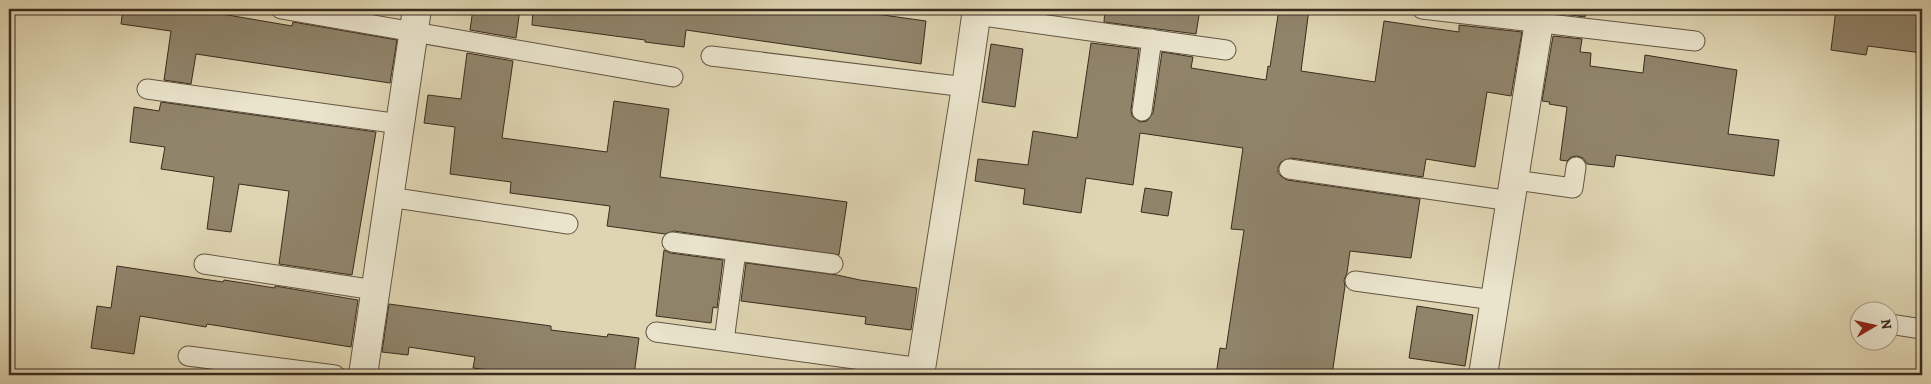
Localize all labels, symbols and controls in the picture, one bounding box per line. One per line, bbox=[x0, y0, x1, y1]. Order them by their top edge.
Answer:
north arrow bbox=[1848, 302, 1898, 352]
text: N bbox=[1876, 318, 1897, 331]

